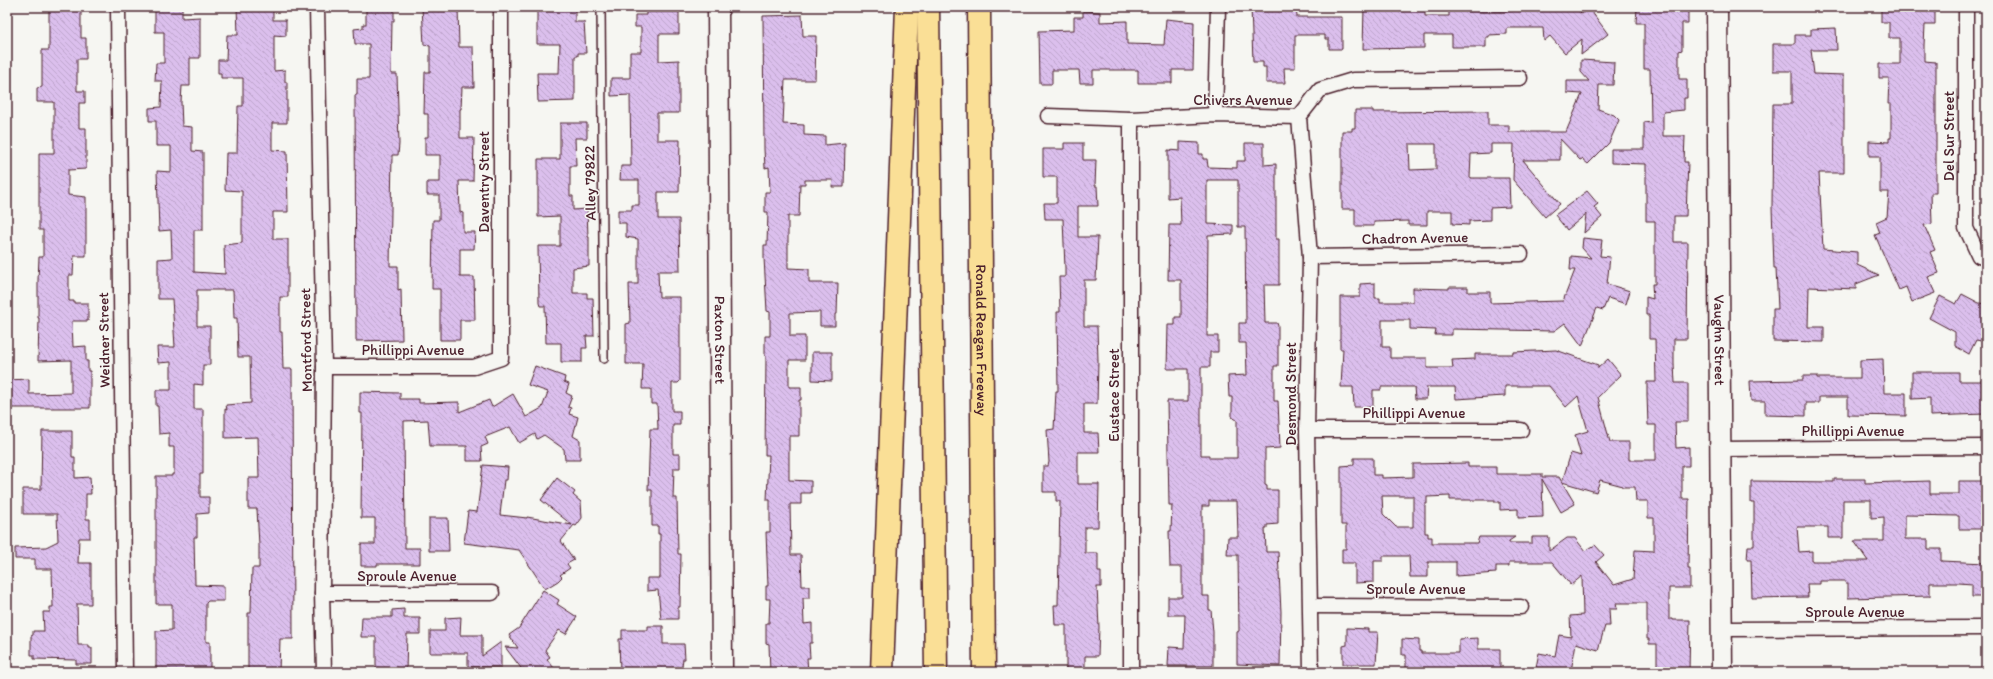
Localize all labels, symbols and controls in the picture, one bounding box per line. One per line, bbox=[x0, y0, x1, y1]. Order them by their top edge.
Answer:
street label: Del Sur Street bbox=[1940, 90, 1958, 181]
street label: Chivers Avenue bbox=[1193, 91, 1293, 109]
street label: Daventry Street bbox=[475, 131, 493, 233]
street label: Alley 79822 bbox=[580, 145, 600, 221]
street label: Chadron Avenue bbox=[1362, 228, 1468, 248]
street label: Ronald Reagan Freeway bbox=[972, 264, 991, 416]
street label: Montford Street bbox=[296, 287, 316, 392]
street label: Weidner Street bbox=[94, 292, 114, 388]
street label: Vaughn Street bbox=[1710, 294, 1729, 386]
street label: Paxton Street bbox=[711, 296, 729, 385]
street label: Phillippi Avenue bbox=[362, 341, 464, 359]
street label: Desmond Street bbox=[1282, 342, 1300, 446]
street label: Eustace Street bbox=[1105, 348, 1123, 442]
street label: Phillippi Avenue bbox=[1363, 404, 1465, 422]
street label: Phillippi Avenue bbox=[1802, 422, 1904, 440]
street label: Sproule Avenue bbox=[357, 567, 457, 585]
street label: Sproule Avenue bbox=[1366, 580, 1466, 598]
street label: Sproule Avenue bbox=[1805, 603, 1905, 621]

